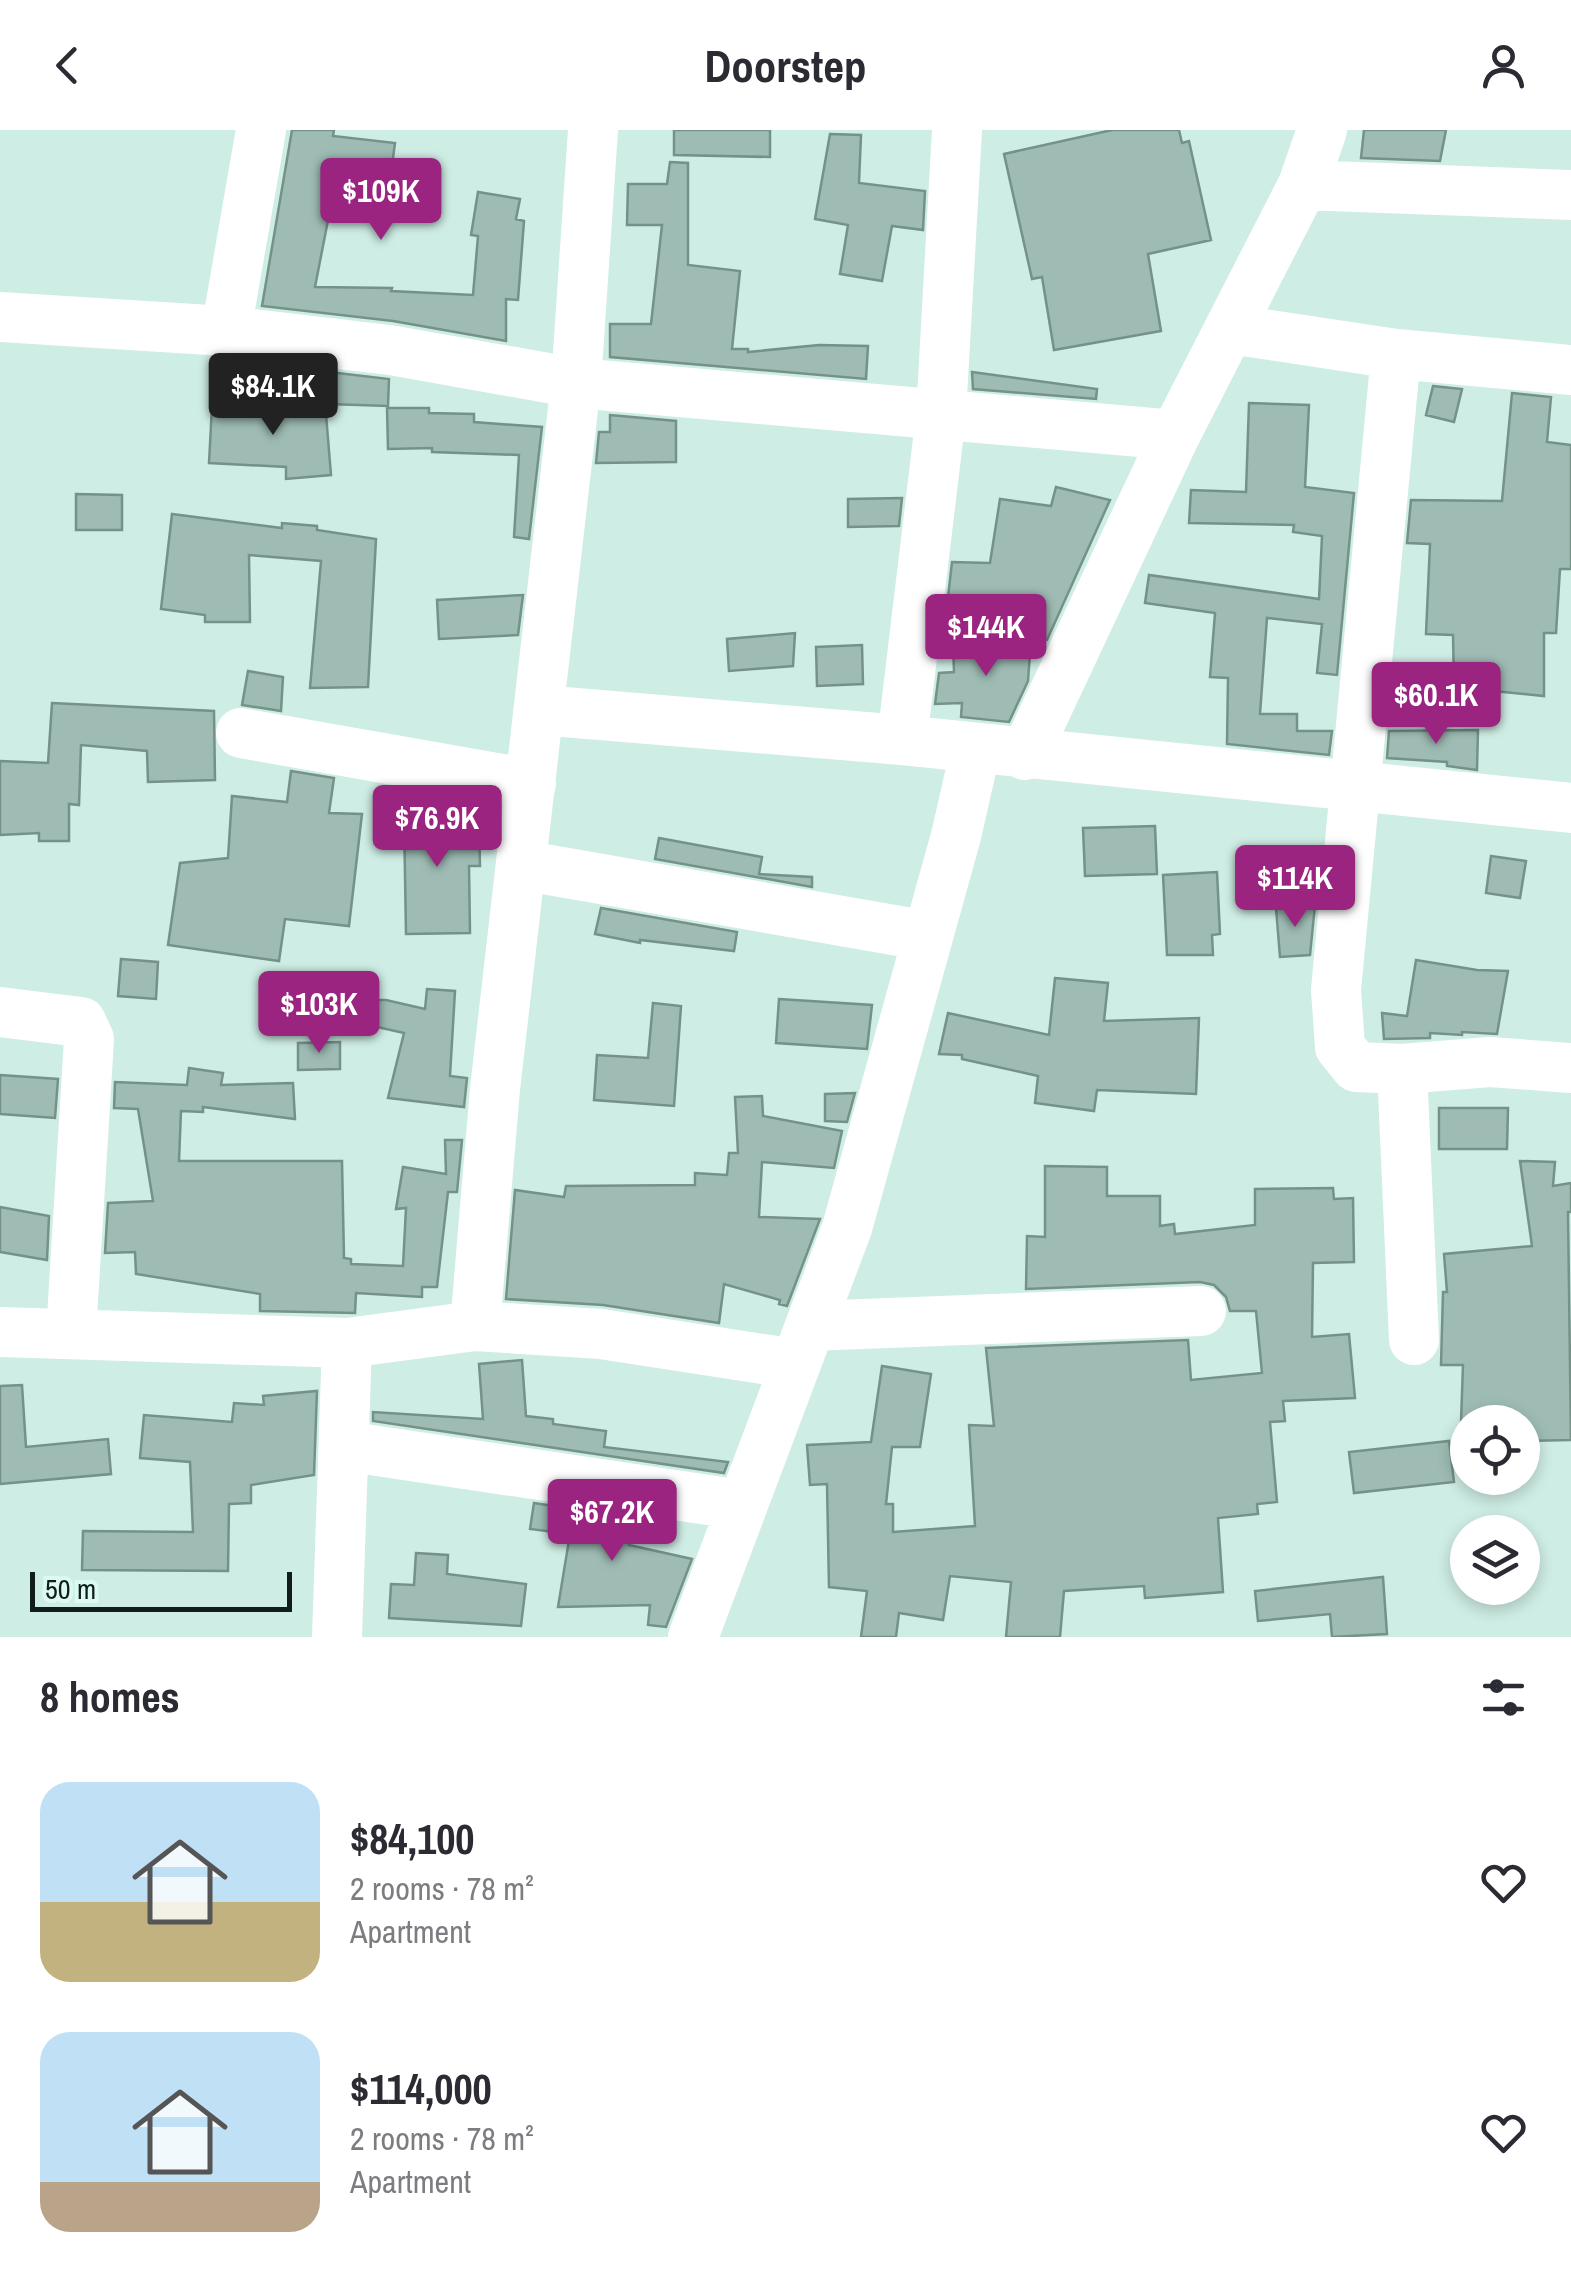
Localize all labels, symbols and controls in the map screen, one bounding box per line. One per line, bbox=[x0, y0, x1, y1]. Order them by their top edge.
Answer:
text: Doorstep bbox=[705, 35, 866, 96]
icon: back bbox=[40, 38, 95, 93]
icon: person bbox=[1476, 38, 1531, 93]
pin: $109K bbox=[311, 158, 451, 243]
text: $109K bbox=[342, 169, 420, 212]
pin: $84.1K bbox=[192, 353, 354, 438]
text: $84.1K bbox=[231, 364, 315, 407]
pin: $144K bbox=[916, 594, 1056, 679]
text: $144K bbox=[947, 605, 1025, 648]
pin: $60.1K bbox=[1355, 662, 1517, 747]
text: $60.1K bbox=[1394, 673, 1478, 716]
pin: $76.9K bbox=[356, 785, 518, 870]
text: $76.9K bbox=[395, 796, 479, 839]
pin: $114K bbox=[1225, 845, 1365, 930]
text: $114K bbox=[1257, 856, 1333, 899]
pin: $103K bbox=[249, 971, 389, 1056]
text: $103K bbox=[280, 982, 358, 1025]
map controls bbox=[1450, 1405, 1540, 1605]
button: locate bbox=[1450, 1405, 1540, 1495]
pin: $67.2K bbox=[531, 1479, 693, 1564]
text: $67.2K bbox=[570, 1490, 654, 1533]
button: layers bbox=[1450, 1515, 1540, 1605]
scale bar bbox=[30, 1567, 292, 1612]
text: 50 m bbox=[45, 1570, 96, 1608]
text: 8 homes bbox=[40, 1669, 180, 1725]
icon: filters bbox=[1476, 1670, 1531, 1725]
text: $84,100 bbox=[350, 1811, 475, 1867]
icon: home bbox=[120, 1822, 240, 1942]
icon: heart bbox=[1476, 1855, 1531, 1910]
text: 2 rooms · 78 m² bbox=[350, 1867, 534, 1910]
text: Apartment bbox=[350, 1910, 471, 1953]
text: $114,000 bbox=[350, 2061, 492, 2117]
icon: home bbox=[120, 2072, 240, 2192]
icon: heart bbox=[1476, 2105, 1531, 2160]
text: 2 rooms · 78 m² bbox=[350, 2117, 534, 2160]
text: Apartment bbox=[350, 2160, 471, 2203]

